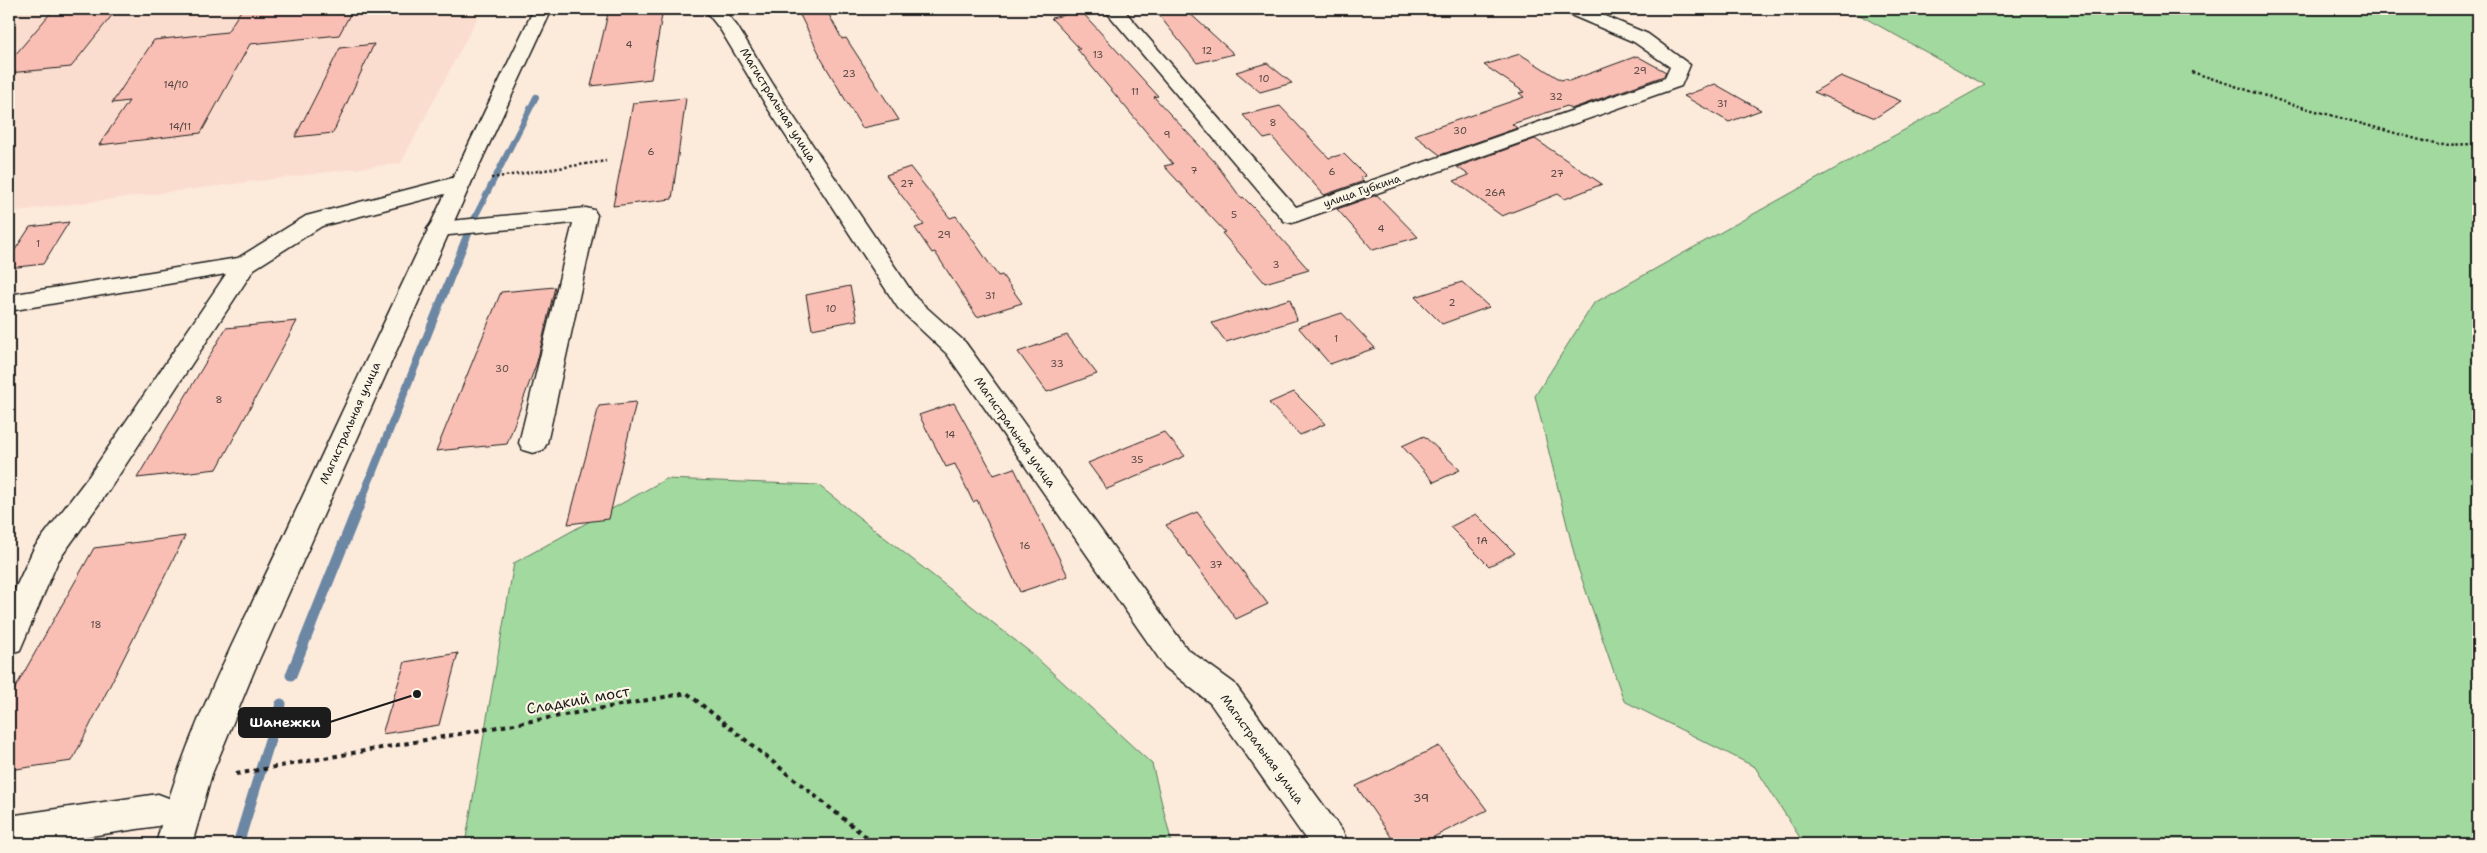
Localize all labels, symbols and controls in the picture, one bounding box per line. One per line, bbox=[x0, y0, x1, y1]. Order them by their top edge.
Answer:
house number: 4 bbox=[626, 38, 633, 51]
house number: 12 bbox=[1202, 44, 1212, 57]
street label: Магистральная улица bbox=[736, 45, 820, 166]
house number: 13 bbox=[1093, 48, 1103, 61]
house number: 29 bbox=[1633, 64, 1647, 77]
house number: 23 bbox=[842, 67, 856, 80]
house number: 10 bbox=[1259, 72, 1269, 85]
house number: 14/10 bbox=[163, 78, 189, 91]
house number: 11 bbox=[1131, 85, 1139, 98]
house number: 32 bbox=[1549, 90, 1563, 103]
house number: 31 bbox=[1717, 97, 1727, 110]
house number: 8 bbox=[1270, 116, 1277, 129]
house number: 14/11 bbox=[169, 120, 191, 133]
house number: 30 bbox=[1453, 124, 1467, 137]
house number: 9 bbox=[1164, 128, 1171, 141]
house number: 6 bbox=[648, 145, 655, 158]
house number: 7 bbox=[1191, 164, 1198, 177]
house number: 6 bbox=[1329, 165, 1336, 178]
house number: 27 bbox=[1550, 167, 1564, 180]
street label: улица Губкина bbox=[1321, 171, 1403, 211]
house number: 27 bbox=[900, 177, 914, 190]
house number: 26А bbox=[1485, 186, 1505, 199]
house number: 5 bbox=[1231, 208, 1237, 221]
house number: 4 bbox=[1378, 222, 1385, 235]
house number: 29 bbox=[937, 228, 951, 241]
house number: 1 bbox=[36, 237, 40, 250]
house number: 3 bbox=[1273, 258, 1280, 271]
house number: 31 bbox=[985, 289, 995, 302]
house number: 2 bbox=[1449, 296, 1456, 309]
house number: 10 bbox=[826, 302, 836, 315]
house number: 1 bbox=[1334, 332, 1338, 345]
house number: 33 bbox=[1050, 357, 1064, 370]
street label: Магистральная улица bbox=[316, 359, 384, 487]
house number: 30 bbox=[495, 362, 509, 375]
street label: Магистральная улица bbox=[971, 373, 1060, 491]
house number: 8 bbox=[216, 393, 223, 406]
house number: 14 bbox=[945, 428, 955, 441]
house number: 35 bbox=[1131, 453, 1143, 466]
house number: 1А bbox=[1476, 534, 1488, 547]
house number: 16 bbox=[1020, 539, 1030, 552]
house number: 37 bbox=[1209, 558, 1223, 571]
house number: 18 bbox=[90, 618, 102, 631]
street label: Сладкий мост bbox=[525, 681, 631, 719]
street label: Магистральная улица bbox=[1217, 691, 1308, 808]
callout: Шанежки bbox=[239, 708, 330, 737]
text: Шанежки bbox=[250, 713, 321, 731]
house number: 39 bbox=[1413, 790, 1429, 806]

